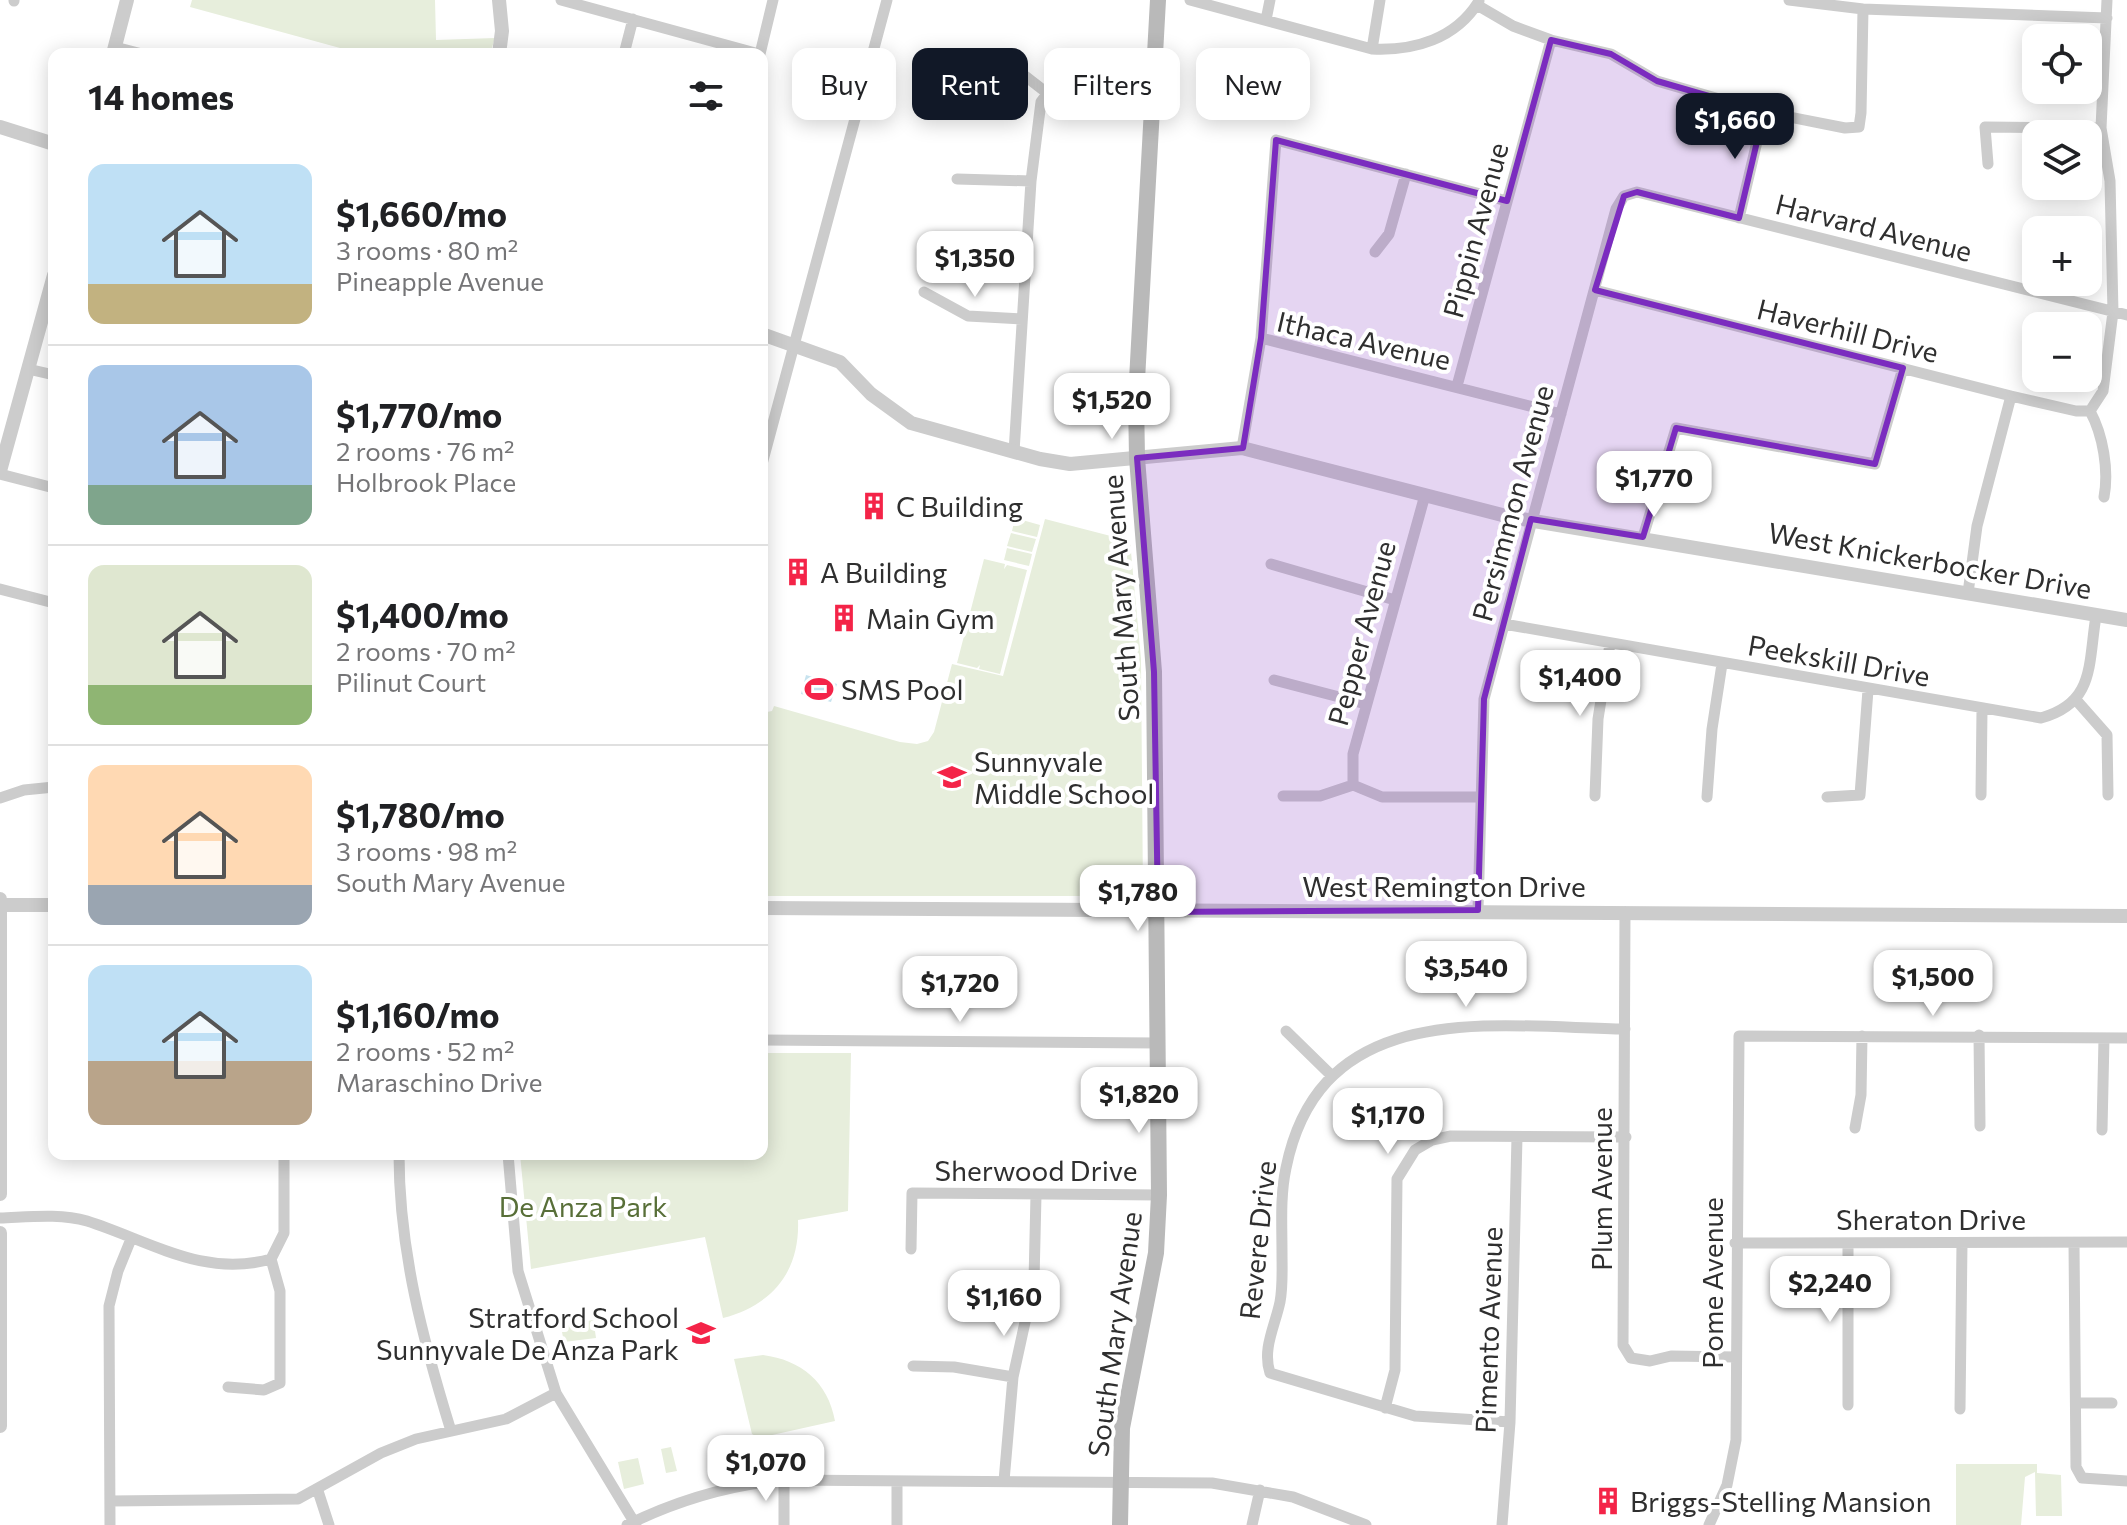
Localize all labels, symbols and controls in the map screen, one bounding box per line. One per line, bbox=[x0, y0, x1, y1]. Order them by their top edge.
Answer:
map controls bbox=[2022, 24, 2102, 392]
button: locate bbox=[2022, 24, 2102, 104]
chip: Buy bbox=[792, 48, 896, 120]
chip: Rent bbox=[912, 48, 1028, 120]
chip: Filters bbox=[1044, 48, 1180, 120]
chip: New bbox=[1196, 48, 1310, 120]
icon: filters bbox=[684, 74, 728, 118]
text: 14 homes bbox=[88, 75, 234, 117]
pin: $1,660 bbox=[1670, 93, 1800, 161]
text: $1,660 bbox=[1694, 103, 1776, 134]
button: layers bbox=[2022, 120, 2102, 200]
street label: Pippin Avenue bbox=[1435, 139, 1515, 321]
street label: Harvard Avenue bbox=[1772, 186, 1976, 268]
text: $1,660/mo bbox=[336, 192, 507, 234]
icon: home bbox=[152, 196, 248, 292]
button: + bbox=[2022, 216, 2102, 296]
pin: $1,350 bbox=[910, 231, 1040, 299]
text: 3 rooms · 80 m² bbox=[336, 234, 518, 265]
text: $1,350 bbox=[935, 241, 1015, 272]
text: Pineapple Avenue bbox=[336, 265, 544, 296]
street label: Haverhill Drive bbox=[1754, 291, 1942, 369]
street label: Ithaca Avenue bbox=[1274, 304, 1454, 376]
button: − bbox=[2022, 312, 2102, 392]
pin: $1,520 bbox=[1047, 373, 1177, 441]
street label: Persimmon Avenue bbox=[1464, 381, 1560, 625]
text: $1,520 bbox=[1072, 383, 1152, 414]
text: $1,770/mo bbox=[336, 393, 502, 435]
icon: home bbox=[152, 397, 248, 493]
text: 2 rooms · 76 m² bbox=[336, 435, 515, 466]
pin: $1,770 bbox=[1589, 451, 1719, 519]
text: $1,770 bbox=[1615, 461, 1693, 492]
text: Holbrook Place bbox=[336, 466, 516, 497]
street label: South Mary Avenue bbox=[1094, 473, 1146, 723]
place label: C Building bbox=[896, 489, 1023, 523]
building icon: C Building bbox=[859, 491, 889, 521]
street label: West Knickerbocker Drive bbox=[1766, 515, 2094, 605]
street label: Pepper Avenue bbox=[1320, 537, 1402, 729]
place label: A Building bbox=[820, 555, 947, 589]
building icon: A Building bbox=[783, 557, 813, 587]
text: $1,400/mo bbox=[336, 593, 509, 635]
icon: home bbox=[152, 597, 248, 693]
place label: Main Gym bbox=[866, 601, 995, 635]
building icon: Main Gym bbox=[829, 603, 859, 633]
street label: Peekskill Drive bbox=[1745, 627, 1933, 693]
text: 2 rooms · 70 m² bbox=[336, 635, 516, 666]
pin: $1,400 bbox=[1515, 650, 1645, 718]
text: $1,400 bbox=[1538, 660, 1622, 691]
text: Pilinut Court bbox=[336, 666, 486, 697]
place label: SMS Pool bbox=[841, 672, 964, 706]
sports icon: SMS Pool bbox=[804, 674, 834, 704]
place label: Sunnyvale Middle School bbox=[974, 744, 1154, 810]
school or university icon: Sunnyvale Middle School bbox=[937, 762, 967, 792]
text: $1,780/mo bbox=[336, 793, 505, 835]
icon: home bbox=[152, 797, 248, 893]
text: 3 rooms · 98 m² bbox=[336, 835, 517, 866]
pin: $1,780 bbox=[1073, 865, 1203, 933]
text: South Mary Avenue bbox=[336, 866, 566, 897]
street label: West Remington Drive bbox=[1302, 869, 1586, 903]
text: $1,780 bbox=[1098, 875, 1178, 906]
pin: $3,540 bbox=[1401, 941, 1531, 1009]
pin: $1,500 bbox=[1868, 950, 1998, 1018]
text: $3,540 bbox=[1424, 951, 1508, 982]
pin: $1,720 bbox=[895, 956, 1025, 1024]
text: $1,500 bbox=[1892, 960, 1974, 991]
text: $1,720 bbox=[920, 966, 1000, 997]
text: $1,160/mo bbox=[336, 993, 499, 1035]
icon: home bbox=[152, 997, 248, 1093]
text: 2 rooms · 52 m² bbox=[336, 1035, 514, 1066]
text: Maraschino Drive bbox=[336, 1066, 542, 1097]
pin: $1,820 bbox=[1074, 1067, 1204, 1135]
text: $1,820 bbox=[1099, 1077, 1179, 1108]
pin: $1,170 bbox=[1323, 1088, 1453, 1156]
text: $1,170 bbox=[1351, 1098, 1425, 1129]
street label: Plum Avenue bbox=[1584, 1107, 1618, 1271]
street label: Sherwood Drive bbox=[935, 1153, 1137, 1187]
street label: Revere Drive bbox=[1232, 1159, 1282, 1321]
park label: De Anza Park bbox=[499, 1189, 667, 1223]
street label: Pome Avenue bbox=[1695, 1197, 1729, 1369]
street label: Sheraton Drive bbox=[1836, 1202, 2026, 1236]
street label: South Mary Avenue bbox=[1080, 1209, 1148, 1459]
street label: Pimento Avenue bbox=[1467, 1226, 1509, 1434]
pin: $2,240 bbox=[1765, 1256, 1895, 1324]
text: $2,240 bbox=[1788, 1266, 1872, 1297]
pin: $1,160 bbox=[939, 1270, 1069, 1338]
text: $1,160 bbox=[966, 1280, 1042, 1311]
place label: Stratford School Sunnyvale De Anza Park bbox=[376, 1300, 679, 1366]
school or university icon: Stratford School Sunnyvale De Anza Park bbox=[686, 1318, 716, 1348]
pin: $1,070 bbox=[701, 1435, 831, 1503]
text: $1,070 bbox=[725, 1445, 807, 1476]
place label: Briggs-Stelling Mansion bbox=[1630, 1484, 1932, 1518]
building icon: Briggs-Stelling Mansion bbox=[1593, 1486, 1623, 1516]

